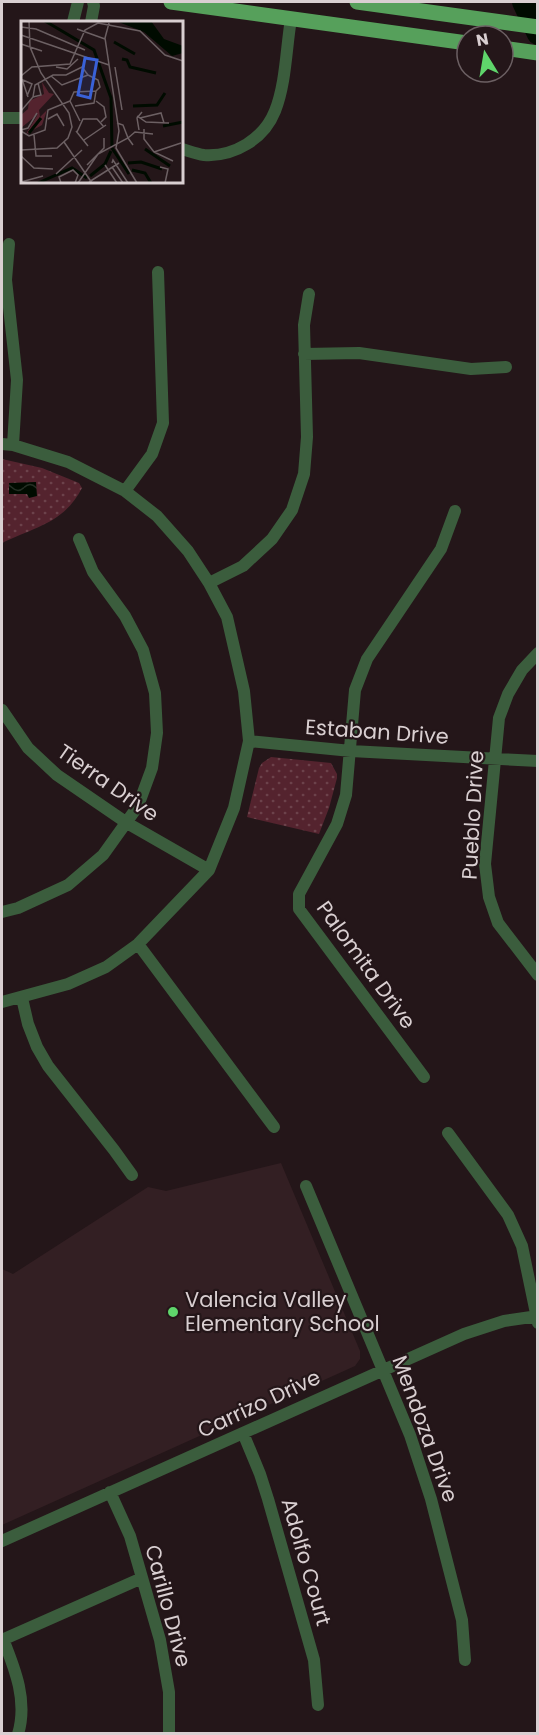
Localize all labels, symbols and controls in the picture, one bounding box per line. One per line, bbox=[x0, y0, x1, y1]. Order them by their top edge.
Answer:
inset map bbox=[21, 21, 183, 183]
north arrow bbox=[455, 24, 515, 84]
text: N bbox=[474, 27, 490, 52]
street label: Estaban Drive bbox=[304, 712, 450, 751]
street label: Tierra Drive bbox=[52, 737, 165, 828]
street label: Pueblo Drive bbox=[455, 749, 490, 880]
street label: Palomita Drive bbox=[310, 895, 423, 1035]
place label: Valencia Valley Elementary School bbox=[185, 1285, 380, 1338]
marker: Valencia Valley Elementary School bbox=[166, 1305, 180, 1319]
street label: Mendoza Drive bbox=[385, 1351, 465, 1506]
street label: Carrizo Drive bbox=[193, 1362, 325, 1445]
street label: Adolfo Court bbox=[274, 1495, 339, 1629]
street label: Carillo Drive bbox=[138, 1542, 199, 1670]

